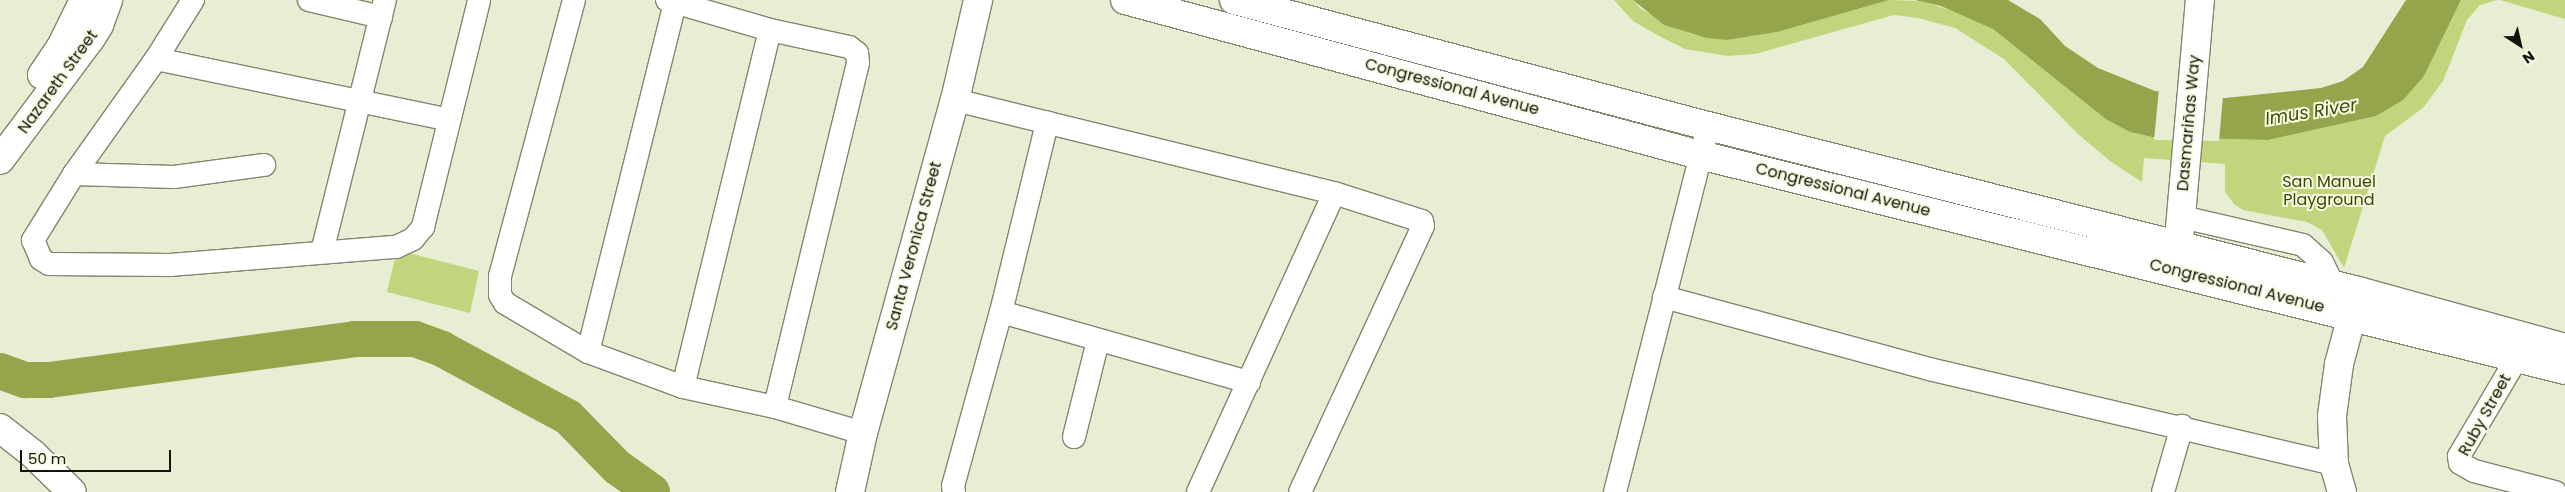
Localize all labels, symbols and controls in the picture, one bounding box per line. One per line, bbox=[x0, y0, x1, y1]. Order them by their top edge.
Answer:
north arrow bbox=[2495, 20, 2545, 70]
street label: Nazareth Street bbox=[14, 27, 102, 137]
text: N bbox=[2519, 46, 2539, 68]
street label: Congressional Avenue bbox=[1363, 54, 1541, 120]
street label: Dasmariñas Way bbox=[2173, 54, 2205, 192]
water label: Imus River bbox=[2264, 94, 2358, 130]
street label: Santa Veronica Street bbox=[882, 159, 946, 333]
street label: Congressional Avenue bbox=[1753, 159, 1933, 221]
park label: San Manuel Playground bbox=[2282, 172, 2376, 210]
street label: Congressional Avenue bbox=[2147, 255, 2327, 317]
street label: Ruby Street bbox=[2455, 371, 2515, 459]
scale bar bbox=[22, 440, 174, 472]
text: 50 m bbox=[28, 448, 66, 469]

